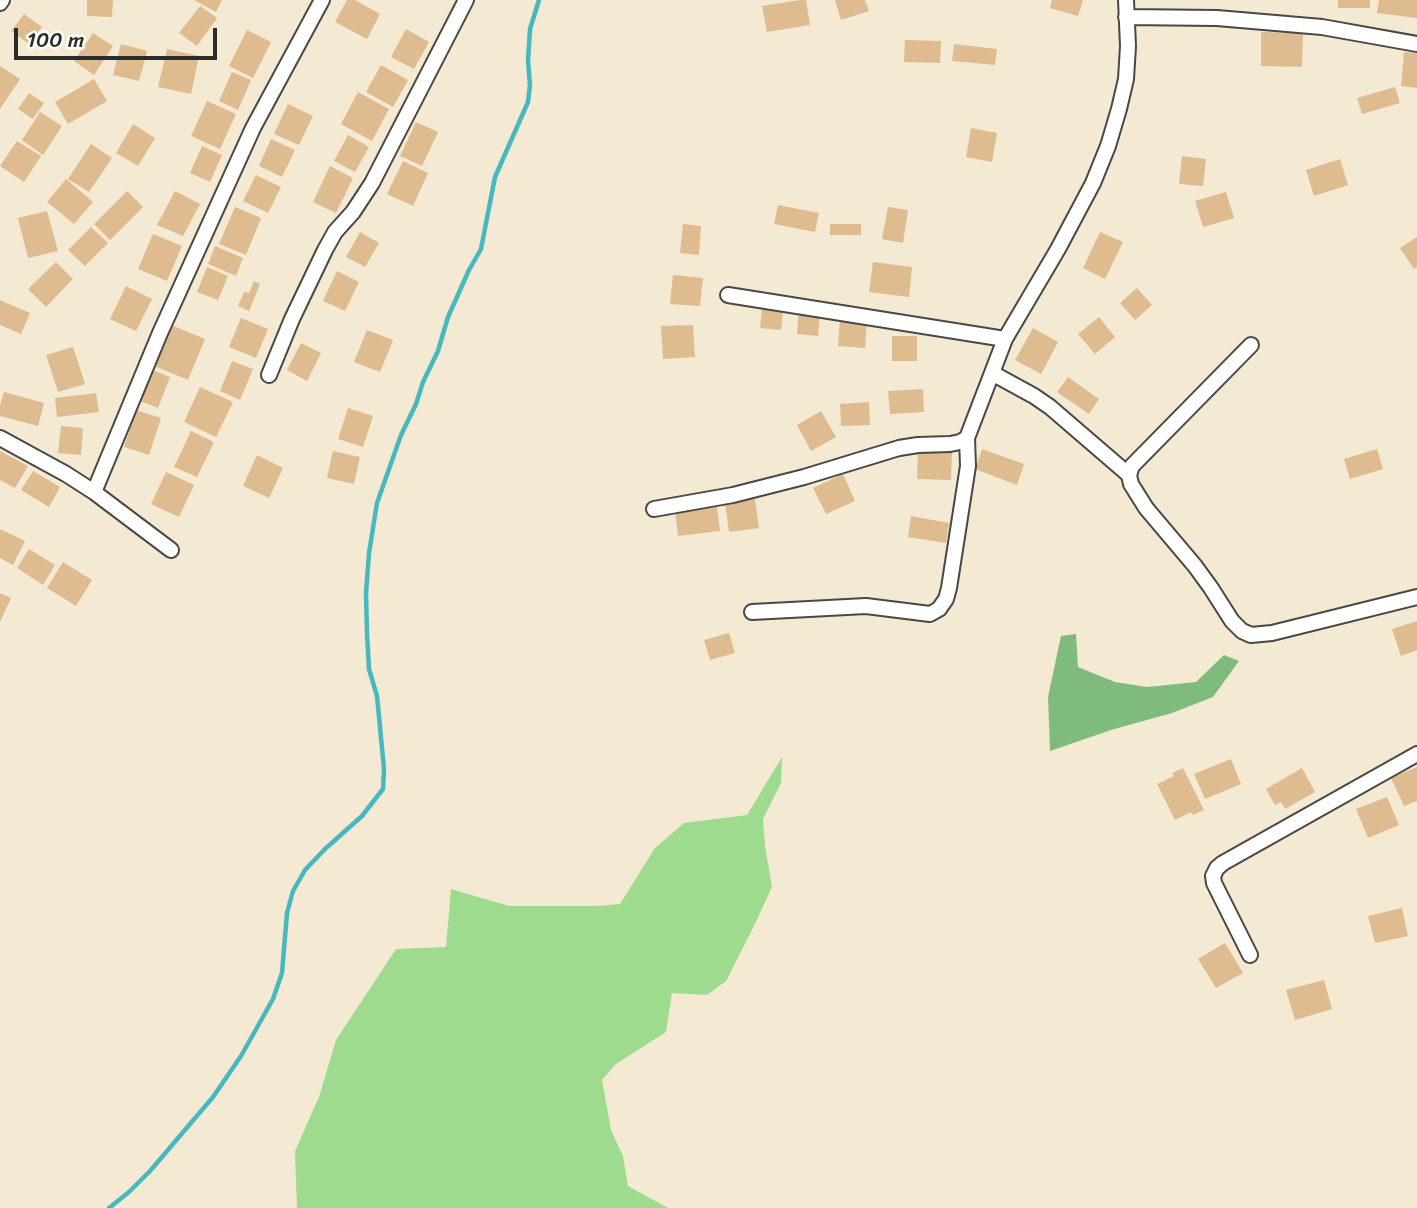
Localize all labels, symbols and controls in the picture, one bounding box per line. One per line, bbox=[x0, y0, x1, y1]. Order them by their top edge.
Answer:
scale bar bbox=[18, 14, 220, 58]
text: 100 m bbox=[27, 21, 84, 59]

